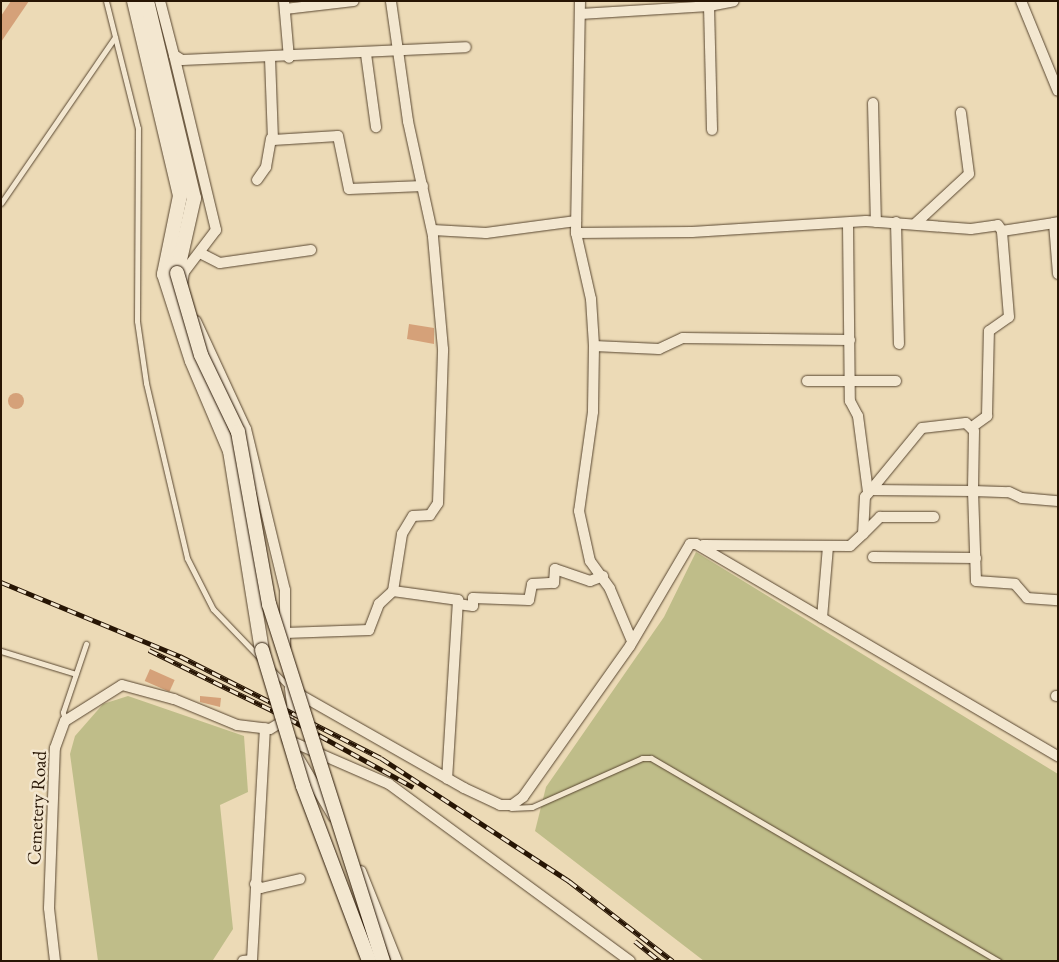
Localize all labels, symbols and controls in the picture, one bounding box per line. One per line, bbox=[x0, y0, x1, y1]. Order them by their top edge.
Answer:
street label: Cemetery Road bbox=[23, 750, 51, 866]

